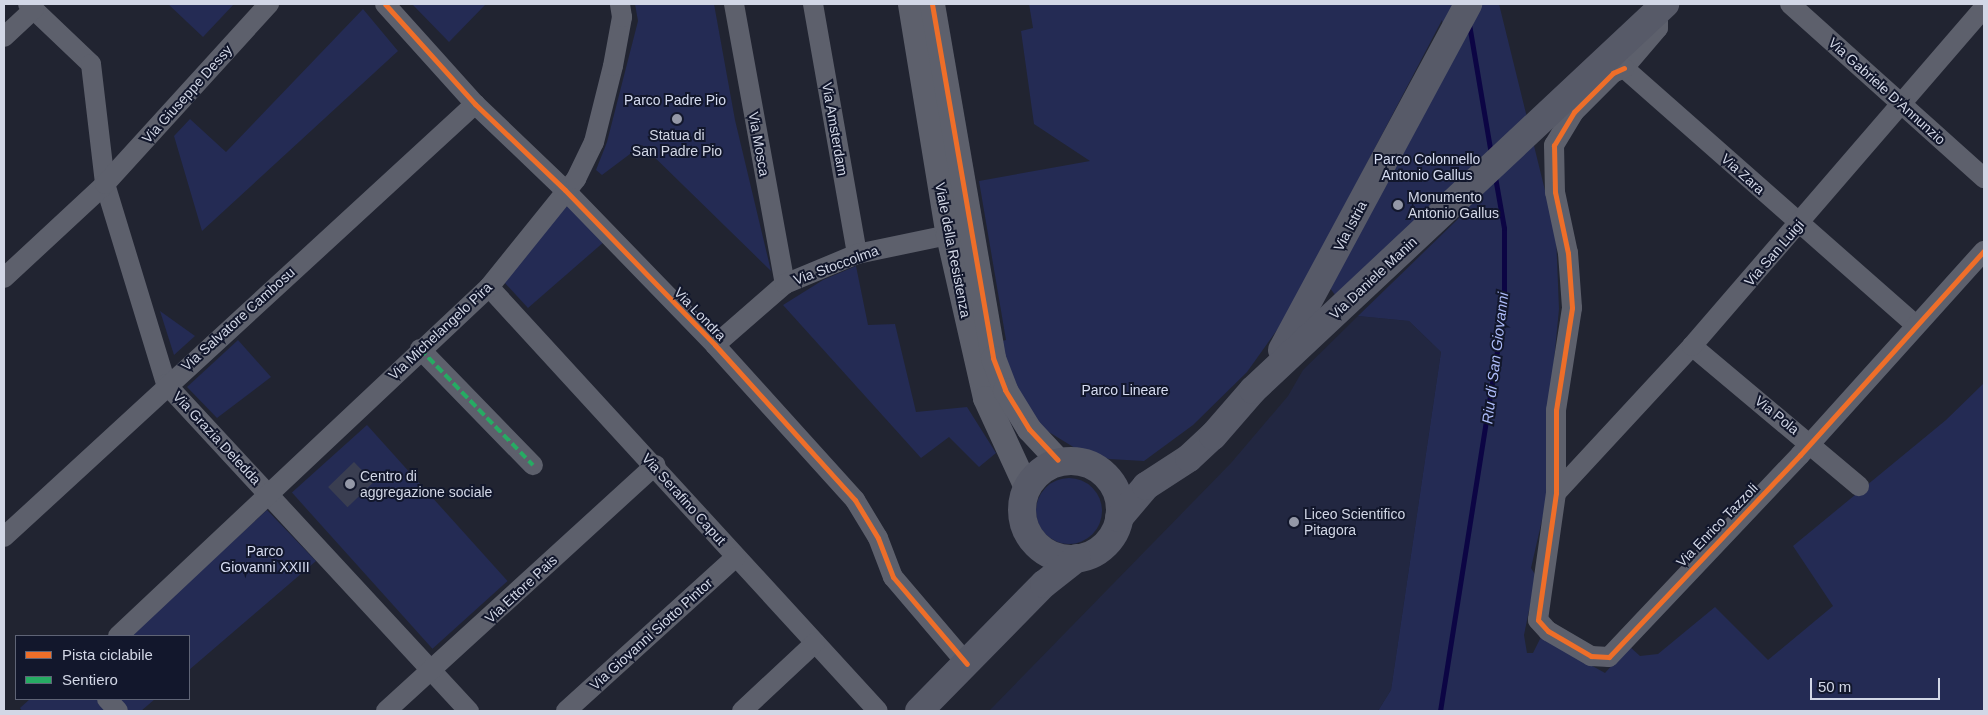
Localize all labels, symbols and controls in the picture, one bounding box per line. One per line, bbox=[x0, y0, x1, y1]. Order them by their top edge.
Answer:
street label: Via Gabriele D'Annunzio bbox=[1825, 34, 1949, 148]
street label: Via Giuseppe Dessy bbox=[138, 41, 236, 147]
street label: Via Amsterdam bbox=[818, 81, 852, 177]
park label: Parco Padre Pio bbox=[624, 92, 726, 108]
street label: Via Mosca bbox=[745, 110, 773, 178]
marker: Statua di San Padre Pio bbox=[671, 113, 683, 125]
place label: Statua di San Padre Pio bbox=[632, 127, 722, 160]
street label: Via Zara bbox=[1718, 150, 1768, 198]
park label: Parco Colonnello Antonio Gallus bbox=[1374, 151, 1480, 184]
street label: Viale della Resistenza bbox=[932, 181, 974, 319]
place label: Monumento Antonio Gallus bbox=[1408, 189, 1499, 222]
street label: Via Istria bbox=[1330, 198, 1370, 254]
marker: Monumento Antonio Gallus bbox=[1392, 199, 1404, 211]
street label: Via San Luigi bbox=[1741, 216, 1807, 290]
street label: Via Daniele Manin bbox=[1326, 233, 1420, 323]
street label: Via Stoccolma bbox=[791, 242, 881, 288]
street label: Via Salvatore Cambosu bbox=[178, 264, 298, 374]
street label: Via Michelangelo Pira bbox=[385, 279, 495, 383]
street label: Via Londra bbox=[671, 284, 729, 344]
water label: Riu di San Giovanni bbox=[1478, 291, 1512, 425]
park label: Parco Lineare bbox=[1081, 382, 1169, 398]
street label: Via Grazia Deledda bbox=[170, 388, 264, 488]
street label: Via Pola bbox=[1752, 392, 1802, 438]
street label: Via Serafino Caput bbox=[639, 450, 729, 548]
place label: Centro di aggregazione sociale bbox=[360, 468, 492, 501]
marker: Centro di aggregazione sociale bbox=[344, 478, 356, 490]
street label: Via Enrico Tazzoli bbox=[1673, 480, 1761, 570]
place label: Liceo Scientifico Pitagora bbox=[1304, 506, 1405, 538]
marker: Liceo Scientifico Pitagora bbox=[1288, 516, 1300, 528]
park label: Parco Giovanni XXIII bbox=[220, 543, 310, 576]
street label: Via Ettore Pais bbox=[482, 551, 560, 627]
street label: Via Giovanni Siotto Pintor bbox=[586, 574, 716, 694]
legend bbox=[15, 635, 190, 700]
text: Pista ciclabile bbox=[62, 646, 153, 663]
scale bar bbox=[1813, 668, 1943, 700]
text: Sentiero bbox=[62, 671, 118, 688]
text: 50 m bbox=[1818, 678, 1851, 695]

